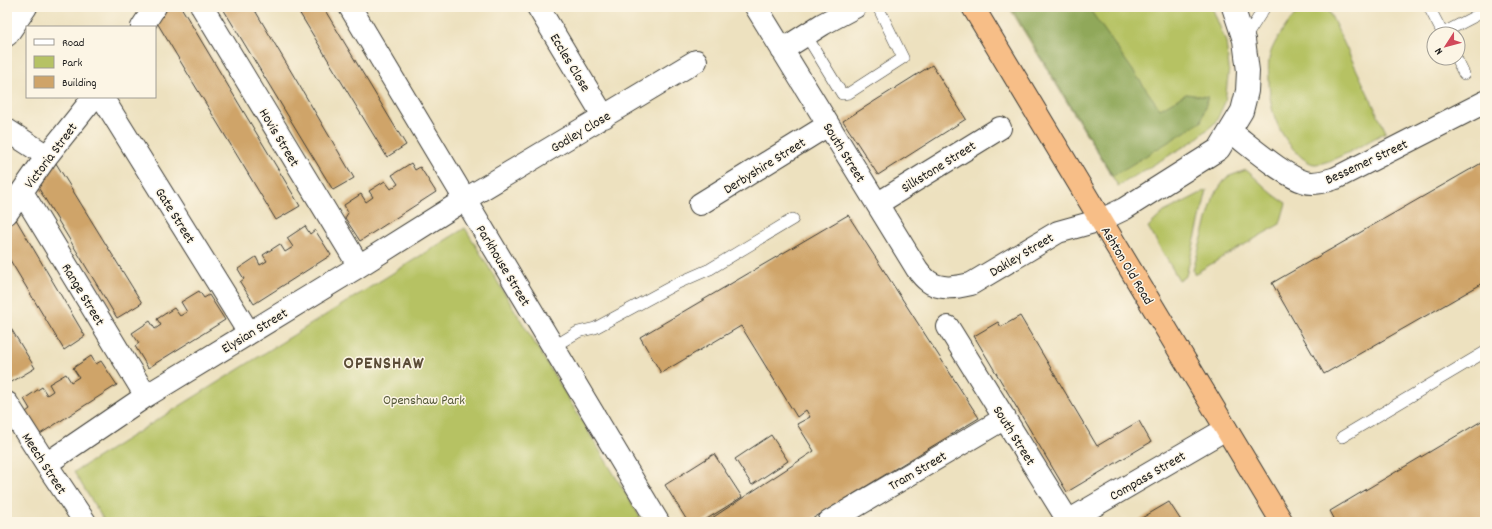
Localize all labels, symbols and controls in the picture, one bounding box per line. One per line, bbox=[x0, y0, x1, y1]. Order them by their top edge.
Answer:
legend bbox=[26, 26, 156, 98]
north arrow bbox=[1426, 26, 1466, 66]
street label: Eccles Close bbox=[544, 30, 595, 96]
text: Road bbox=[62, 35, 84, 52]
text: N bbox=[1431, 43, 1448, 58]
text: Park bbox=[62, 55, 83, 72]
text: Building bbox=[62, 75, 97, 92]
street label: Hovis Street bbox=[253, 105, 304, 171]
street label: Godley Close bbox=[547, 107, 615, 158]
street label: Victoria Street bbox=[20, 119, 83, 193]
street label: South Street bbox=[817, 119, 870, 187]
street label: Derbyshire Street bbox=[720, 133, 810, 200]
street label: Bessemer Street bbox=[1322, 135, 1411, 191]
street label: Silkstone Street bbox=[898, 137, 980, 199]
street label: Gate Street bbox=[149, 184, 199, 248]
street label: Parkhouse Street bbox=[470, 222, 535, 311]
street label: Ashton Old Road bbox=[1095, 223, 1158, 309]
street label: Dakley Street bbox=[986, 229, 1058, 283]
street label: Range Street bbox=[56, 260, 109, 330]
street label: Elysian Street bbox=[218, 304, 292, 359]
district label: OPENSHAW bbox=[344, 352, 424, 377]
park label: Openshaw Park bbox=[383, 391, 465, 411]
street label: South Street bbox=[987, 402, 1040, 470]
street label: Meech Street bbox=[16, 429, 71, 499]
street label: Tram Street bbox=[885, 447, 951, 496]
street label: Compass Street bbox=[1106, 447, 1190, 507]

